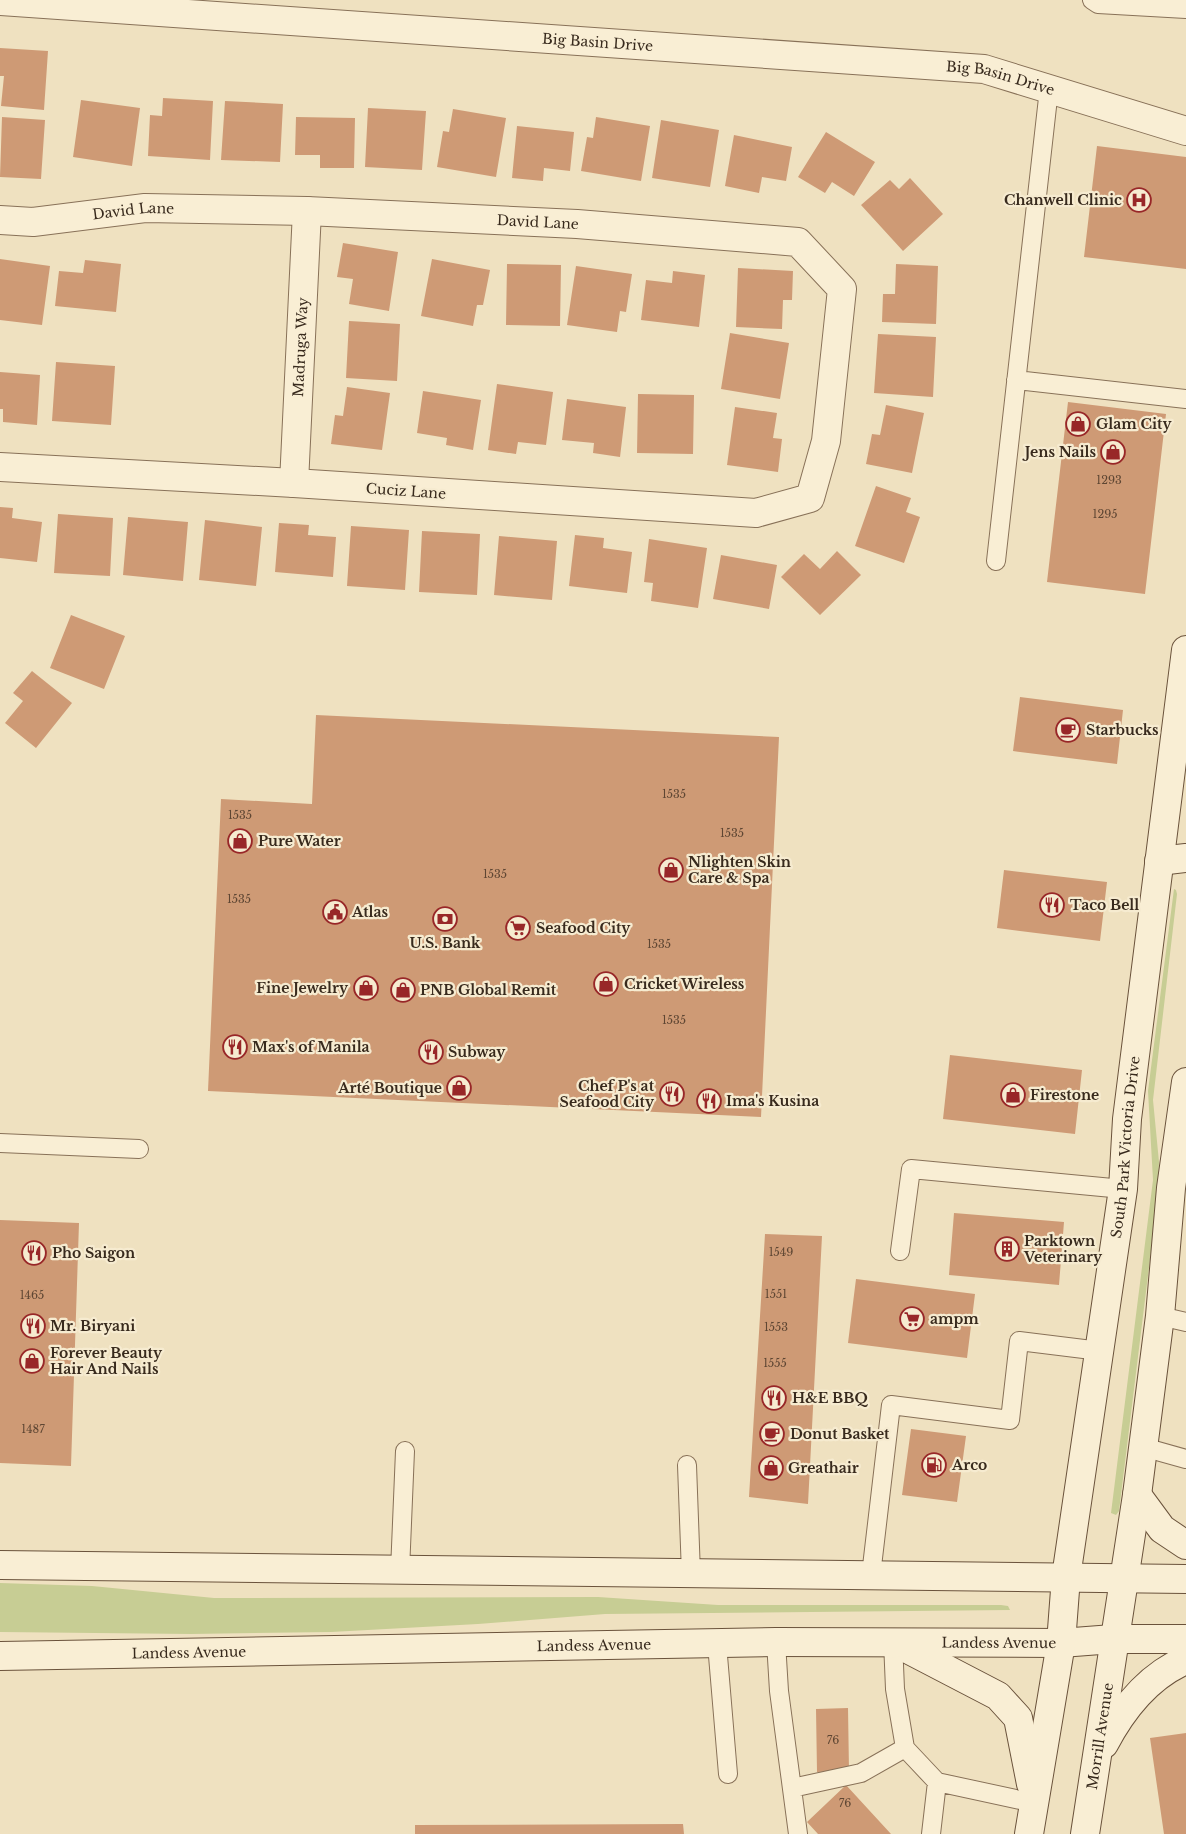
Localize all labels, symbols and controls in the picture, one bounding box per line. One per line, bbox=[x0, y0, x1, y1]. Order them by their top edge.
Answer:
street label: Big Basin Drive bbox=[541, 29, 654, 55]
street label: Big Basin Drive bbox=[946, 57, 1057, 99]
hospital icon: Chanwell Clinic bbox=[1126, 187, 1152, 213]
place label: Chanwell Clinic bbox=[1004, 191, 1122, 209]
street label: David Lane bbox=[91, 199, 174, 224]
street label: David Lane bbox=[496, 211, 579, 233]
street label: Madruga Way bbox=[289, 297, 312, 397]
shop icon: Glam City bbox=[1065, 411, 1091, 437]
place label: Glam City bbox=[1096, 415, 1172, 433]
shop icon: Jens Nails bbox=[1100, 439, 1126, 465]
place label: Jens Nails bbox=[1022, 443, 1096, 461]
house number: 1293 bbox=[1096, 473, 1122, 487]
street label: Cuciz Lane bbox=[365, 479, 447, 503]
house number: 1295 bbox=[1092, 507, 1118, 521]
cafe icon: Starbucks bbox=[1055, 717, 1081, 743]
place label: Starbucks bbox=[1086, 721, 1159, 739]
house number: 1535 bbox=[662, 787, 686, 801]
house number: 1535 bbox=[228, 808, 252, 822]
house number: 1535 bbox=[720, 826, 744, 840]
shop icon: Pure Water bbox=[227, 828, 253, 854]
place label: Pure Water bbox=[258, 832, 341, 850]
place label: Nlighten Skin Care & Spa bbox=[688, 853, 791, 887]
shop icon: Nlighten Skin Care & Spa bbox=[658, 857, 684, 883]
house number: 1535 bbox=[483, 867, 507, 881]
house number: 1535 bbox=[227, 892, 251, 906]
restaurant icon: Taco Bell bbox=[1039, 892, 1065, 918]
place label: Taco Bell bbox=[1070, 896, 1139, 914]
public building icon: Atlas bbox=[322, 899, 348, 925]
place label: Atlas bbox=[351, 903, 389, 921]
bank icon: U.S. Bank bbox=[432, 906, 458, 932]
supermarket icon: Seafood City bbox=[505, 915, 531, 941]
place label: Seafood City bbox=[536, 919, 631, 937]
place label: U.S. Bank bbox=[410, 934, 481, 952]
house number: 1535 bbox=[647, 937, 671, 951]
shop icon: Cricket Wireless bbox=[593, 971, 619, 997]
shop icon: Fine Jewelry bbox=[353, 975, 379, 1001]
place label: Cricket Wireless bbox=[624, 975, 745, 993]
shop icon: PNB Global Remit bbox=[390, 977, 416, 1003]
place label: Fine Jewelry bbox=[256, 979, 349, 997]
place label: PNB Global Remit bbox=[420, 981, 557, 999]
house number: 1535 bbox=[662, 1013, 686, 1027]
restaurant icon: Max's of Manila bbox=[222, 1034, 248, 1060]
place label: Max's of Manila bbox=[252, 1038, 370, 1056]
restaurant icon: Subway bbox=[418, 1039, 444, 1065]
place label: Subway bbox=[448, 1043, 506, 1061]
street label: South Park Victoria Drive bbox=[1107, 1055, 1144, 1239]
shop icon: Arté Boutique bbox=[446, 1075, 472, 1101]
place label: Chef P's at Seafood City bbox=[560, 1077, 655, 1111]
place label: Arté Boutique bbox=[337, 1079, 442, 1097]
restaurant icon: Chef P's at Seafood City bbox=[659, 1081, 685, 1107]
shop icon: Firestone bbox=[1000, 1082, 1026, 1108]
place label: Firestone bbox=[1030, 1086, 1099, 1104]
restaurant icon: Ima's Kusina bbox=[696, 1088, 722, 1114]
place label: Ima's Kusina bbox=[726, 1092, 819, 1110]
place label: Parktown Veterinary bbox=[1023, 1232, 1103, 1266]
building icon: Parktown Veterinary bbox=[994, 1236, 1020, 1262]
restaurant icon: Pho Saigon bbox=[21, 1240, 47, 1266]
place label: Pho Saigon bbox=[52, 1244, 135, 1262]
house number: 1549 bbox=[769, 1245, 793, 1259]
house number: 1551 bbox=[765, 1287, 787, 1301]
house number: 1465 bbox=[20, 1288, 44, 1302]
supermarket icon: ampm bbox=[899, 1306, 925, 1332]
place label: ampm bbox=[930, 1310, 979, 1328]
restaurant icon: Mr. Biryani bbox=[20, 1313, 46, 1339]
place label: Mr. Biryani bbox=[50, 1317, 135, 1335]
house number: 1553 bbox=[764, 1320, 788, 1334]
place label: Forever Beauty Hair And Nails bbox=[50, 1344, 163, 1378]
shop icon: Forever Beauty Hair And Nails bbox=[19, 1348, 45, 1374]
house number: 1555 bbox=[763, 1356, 787, 1370]
restaurant icon: H&E BBQ bbox=[761, 1385, 787, 1411]
place label: H&E BBQ bbox=[792, 1389, 868, 1407]
cafe icon: Donut Basket bbox=[759, 1421, 785, 1447]
house number: 1487 bbox=[21, 1422, 45, 1436]
place label: Donut Basket bbox=[790, 1425, 890, 1443]
fuel station icon: Arco bbox=[921, 1452, 947, 1478]
shop icon: Greathair bbox=[758, 1455, 784, 1481]
place label: Arco bbox=[951, 1456, 987, 1474]
place label: Greathair bbox=[788, 1459, 859, 1477]
street label: Landess Avenue bbox=[942, 1634, 1056, 1652]
street label: Landess Avenue bbox=[536, 1635, 651, 1655]
street label: Landess Avenue bbox=[131, 1643, 246, 1663]
street label: Morrill Avenue bbox=[1083, 1681, 1117, 1791]
house number: 76 bbox=[827, 1733, 839, 1747]
house number: 76 bbox=[839, 1796, 851, 1810]

